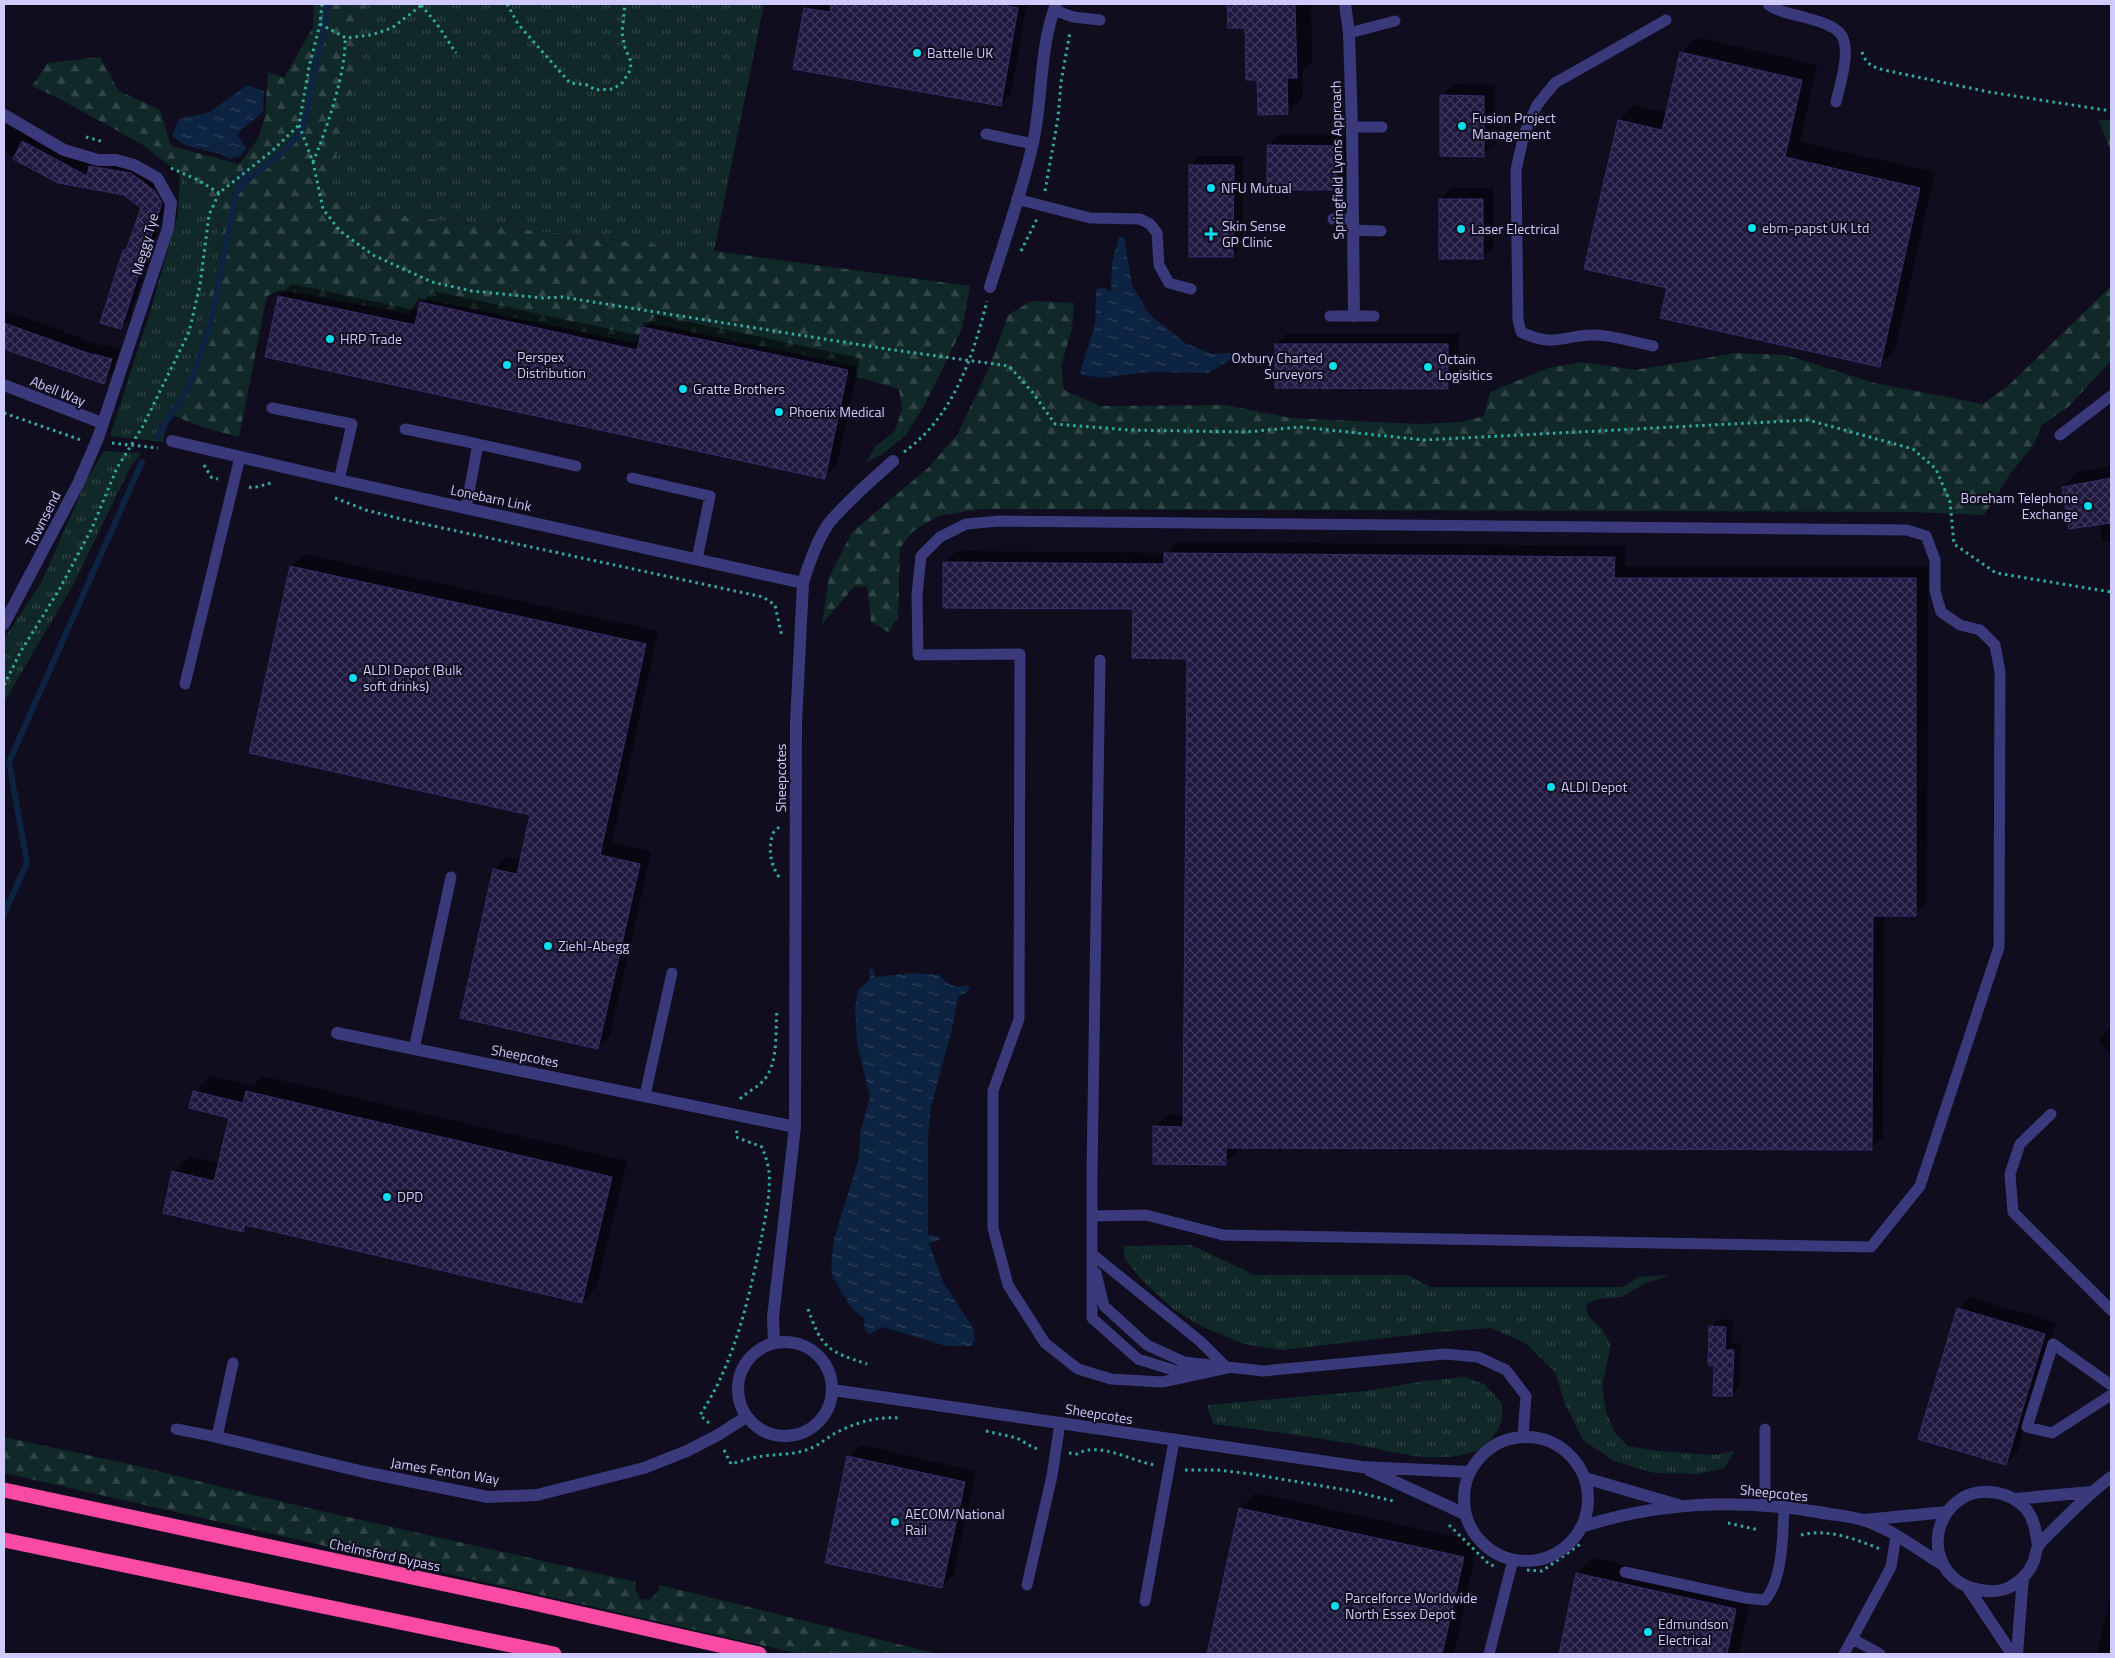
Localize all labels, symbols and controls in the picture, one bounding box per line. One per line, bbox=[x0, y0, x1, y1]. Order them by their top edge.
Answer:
place label: Battelle UK bbox=[927, 42, 993, 63]
marker: Battelle UK bbox=[911, 47, 923, 59]
street label: Springfield Lyons Approach bbox=[1325, 80, 1348, 240]
place label: Fusion Project Management bbox=[1472, 107, 1556, 144]
marker: Fusion Project Management bbox=[1456, 120, 1468, 132]
place label: NFU Mutual bbox=[1221, 177, 1292, 198]
marker: NFU Mutual bbox=[1205, 182, 1217, 194]
street label: Meggy Tye bbox=[126, 211, 163, 277]
place label: Skin Sense GP Clinic bbox=[1222, 215, 1286, 252]
place label: ebm-papst UK Ltd bbox=[1762, 217, 1869, 238]
place label: Laser Electrical bbox=[1471, 218, 1560, 239]
marker: ebm-papst UK Ltd bbox=[1746, 222, 1758, 234]
marker: Laser Electrical bbox=[1455, 223, 1467, 235]
marker: Skin Sense GP Clinic bbox=[1204, 227, 1218, 241]
place label: HRP Trade bbox=[340, 328, 402, 349]
marker: HRP Trade bbox=[324, 333, 336, 345]
place label: Perspex Distribution bbox=[517, 346, 586, 383]
place label: Oxbury Charted Surveyors bbox=[1232, 347, 1323, 384]
place label: Octain Logisitics bbox=[1438, 348, 1492, 385]
marker: Perspex Distribution bbox=[501, 359, 513, 371]
marker: Oxbury Charted Surveyors bbox=[1327, 360, 1339, 372]
marker: Octain Logisitics bbox=[1422, 361, 1434, 373]
street label: Abell Way bbox=[27, 370, 89, 411]
place label: Gratte Brothers bbox=[693, 378, 785, 399]
marker: Gratte Brothers bbox=[677, 383, 689, 395]
place label: Phoenix Medical bbox=[789, 401, 885, 422]
marker: Phoenix Medical bbox=[773, 406, 785, 418]
street label: Lonebarn Link bbox=[449, 479, 534, 516]
street label: Townsend bbox=[20, 487, 66, 550]
place label: Boreham Telephone Exchange bbox=[1961, 487, 2078, 524]
marker: Boreham Telephone Exchange bbox=[2082, 500, 2094, 512]
place label: ALDI Depot (Bulk soft drinks) bbox=[363, 659, 462, 696]
marker: ALDI Depot (Bulk soft drinks) bbox=[347, 672, 359, 684]
street label: Sheepcotes bbox=[770, 744, 791, 812]
place label: ALDI Depot bbox=[1561, 776, 1627, 797]
marker: ALDI Depot bbox=[1545, 781, 1557, 793]
place label: Ziehl-Abegg bbox=[558, 935, 630, 956]
marker: Ziehl-Abegg bbox=[542, 940, 554, 952]
street label: Sheepcotes bbox=[489, 1039, 561, 1072]
place label: DPD bbox=[397, 1186, 423, 1207]
marker: DPD bbox=[381, 1191, 393, 1203]
street label: Sheepcotes bbox=[1064, 1398, 1135, 1429]
street label: James Fenton Way bbox=[389, 1452, 501, 1490]
street label: Sheepcotes bbox=[1739, 1478, 1809, 1507]
place label: AECOM/National Rail bbox=[905, 1503, 1005, 1540]
marker: AECOM/National Rail bbox=[889, 1516, 901, 1528]
street label: Chelmsford Bypass bbox=[327, 1532, 443, 1577]
place label: Parcelforce Worldwide North Essex Depot bbox=[1345, 1587, 1477, 1624]
marker: Parcelforce Worldwide North Essex Depot bbox=[1329, 1600, 1341, 1612]
place label: Edmundson Electrical bbox=[1658, 1613, 1729, 1650]
marker: Edmundson Electrical bbox=[1642, 1626, 1654, 1638]

